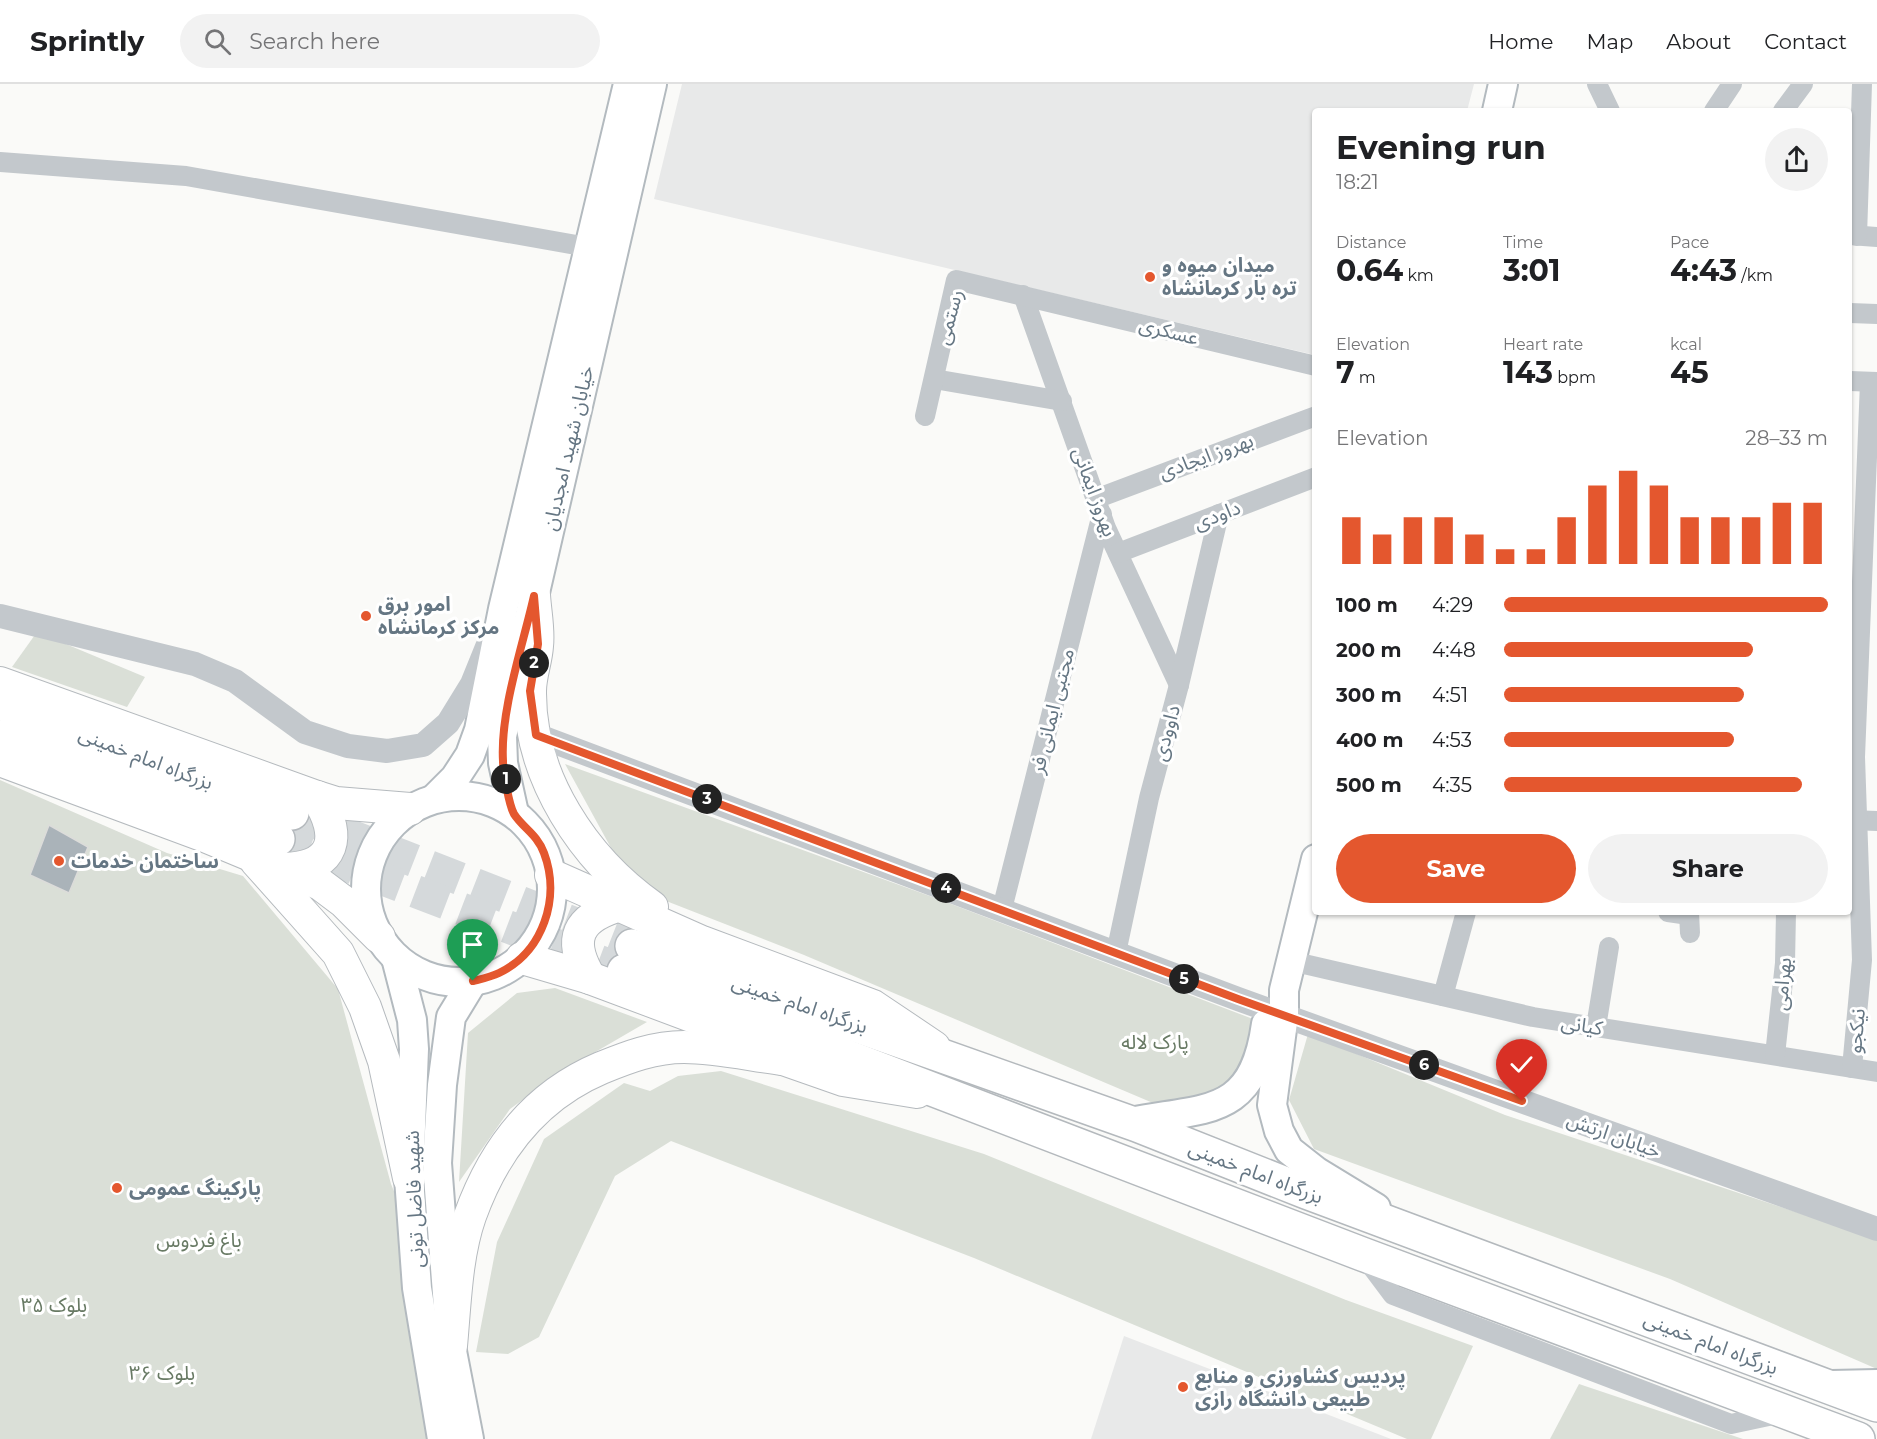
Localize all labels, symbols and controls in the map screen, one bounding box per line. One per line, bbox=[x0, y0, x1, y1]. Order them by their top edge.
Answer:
search box bbox=[180, 14, 600, 68]
text: Sprintly bbox=[30, 24, 144, 58]
icon: search bbox=[201, 25, 234, 58]
text: Search here bbox=[249, 28, 380, 55]
text: Home bbox=[1488, 29, 1553, 54]
text: Map bbox=[1586, 29, 1633, 54]
text: About bbox=[1666, 29, 1731, 54]
text: Contact bbox=[1764, 29, 1847, 54]
text: Evening run bbox=[1336, 127, 1546, 167]
button: share bbox=[1765, 128, 1828, 191]
text: 18:21 bbox=[1336, 170, 1379, 194]
text: Distance bbox=[1336, 233, 1406, 252]
text: Time bbox=[1503, 233, 1543, 252]
text: Pace bbox=[1670, 233, 1709, 252]
text: 0.64 bbox=[1336, 252, 1403, 289]
text: 3:01 bbox=[1503, 252, 1561, 289]
text: 4:43 bbox=[1670, 252, 1737, 289]
place label: میدان میوه و تره بار کرمانشاه bbox=[1162, 253, 1297, 300]
text: km bbox=[1403, 266, 1434, 285]
text: /km bbox=[1737, 266, 1773, 285]
marker: میدان میوه و تره بار کرمانشاه bbox=[1143, 270, 1157, 284]
street label: رستمی bbox=[930, 287, 968, 347]
street label: عسکری bbox=[1137, 312, 1201, 350]
text: Elevation bbox=[1336, 335, 1410, 354]
text: Heart rate bbox=[1503, 335, 1583, 354]
text: kcal bbox=[1670, 335, 1702, 354]
text: 7 bbox=[1336, 354, 1355, 391]
text: 143 bbox=[1503, 354, 1553, 391]
text: 45 bbox=[1670, 354, 1709, 391]
street label: خیابان شهید امجدیان bbox=[537, 363, 599, 533]
text: m bbox=[1355, 368, 1376, 387]
text: bpm bbox=[1553, 368, 1596, 387]
text: Elevation bbox=[1336, 426, 1428, 450]
text: 28–33 m bbox=[1745, 426, 1828, 450]
street label: بهروز ایجادی bbox=[1155, 428, 1257, 484]
street label: بهروز ایمانی bbox=[1068, 444, 1122, 540]
street label: داودی bbox=[1190, 495, 1244, 535]
place label: امور برق مرکز کرمانشاه bbox=[378, 592, 499, 639]
text: 100 m bbox=[1336, 593, 1398, 617]
text: 4:29 bbox=[1432, 593, 1473, 617]
marker: امور برق مرکز کرمانشاه bbox=[359, 609, 373, 623]
text: 200 m bbox=[1336, 638, 1402, 662]
text: 4:48 bbox=[1432, 638, 1476, 662]
street label: مجتبی ایمانی فر bbox=[1025, 646, 1079, 777]
pin: 2 bbox=[519, 648, 549, 678]
text: 2 bbox=[529, 653, 539, 672]
text: 300 m bbox=[1336, 683, 1402, 707]
text: 4:51 bbox=[1432, 683, 1468, 707]
street label: داوودی bbox=[1147, 702, 1185, 764]
street label: بزرگراه امام خمینی bbox=[74, 721, 217, 797]
text: 400 m bbox=[1336, 728, 1404, 752]
text: 4:53 bbox=[1432, 728, 1472, 752]
pin: 1 bbox=[491, 764, 521, 794]
text: 1 bbox=[503, 769, 509, 788]
text: 500 m bbox=[1336, 773, 1402, 797]
text: 4:35 bbox=[1432, 773, 1472, 797]
pin: 3 bbox=[692, 784, 722, 814]
text: 3 bbox=[702, 789, 712, 808]
button: Save bbox=[1336, 834, 1576, 903]
button: Share bbox=[1588, 834, 1828, 903]
place label: ساختمان خدمات bbox=[71, 849, 219, 873]
marker: ساختمان خدمات bbox=[52, 854, 66, 868]
pin: 4 bbox=[931, 873, 961, 903]
text: 4 bbox=[940, 878, 952, 897]
pin bbox=[447, 919, 498, 981]
icon: arrive bbox=[456, 928, 489, 961]
street label: بهرامی bbox=[1768, 957, 1796, 1011]
pin: 5 bbox=[1169, 964, 1199, 994]
text: 5 bbox=[1179, 969, 1189, 988]
street label: بزرگراه امام خمینی bbox=[728, 970, 871, 1041]
street label: نیکجو bbox=[1842, 1007, 1870, 1055]
street label: کیانی bbox=[1560, 1010, 1605, 1040]
park label: پارک لاله bbox=[1121, 1030, 1189, 1055]
pin bbox=[1496, 1039, 1547, 1101]
icon: check bbox=[1505, 1048, 1538, 1081]
pin: 6 bbox=[1409, 1050, 1439, 1080]
text: 6 bbox=[1419, 1055, 1429, 1074]
street label: خیابان ارتش bbox=[1564, 1107, 1664, 1163]
street label: شهید فاضل تونی bbox=[400, 1130, 428, 1268]
street label: بزرگراه امام خمینی bbox=[1184, 1135, 1327, 1211]
place label: پارکینگ عمومی bbox=[129, 1176, 261, 1202]
marker: پارکینگ عمومی bbox=[110, 1181, 124, 1195]
park label: باغ فردوس bbox=[156, 1228, 242, 1255]
park label: بلوک ۳۵ bbox=[21, 1293, 87, 1317]
street label: بزرگراه امام خمینی bbox=[1639, 1306, 1782, 1382]
park label: بلوک ۳۶ bbox=[129, 1361, 195, 1385]
place label: پردیس کشاورزی و منابع طبیعی دانشگاه رازی bbox=[1195, 1364, 1406, 1411]
marker: پردیس کشاورزی و منابع طبیعی دانشگاه رازی bbox=[1176, 1380, 1190, 1394]

